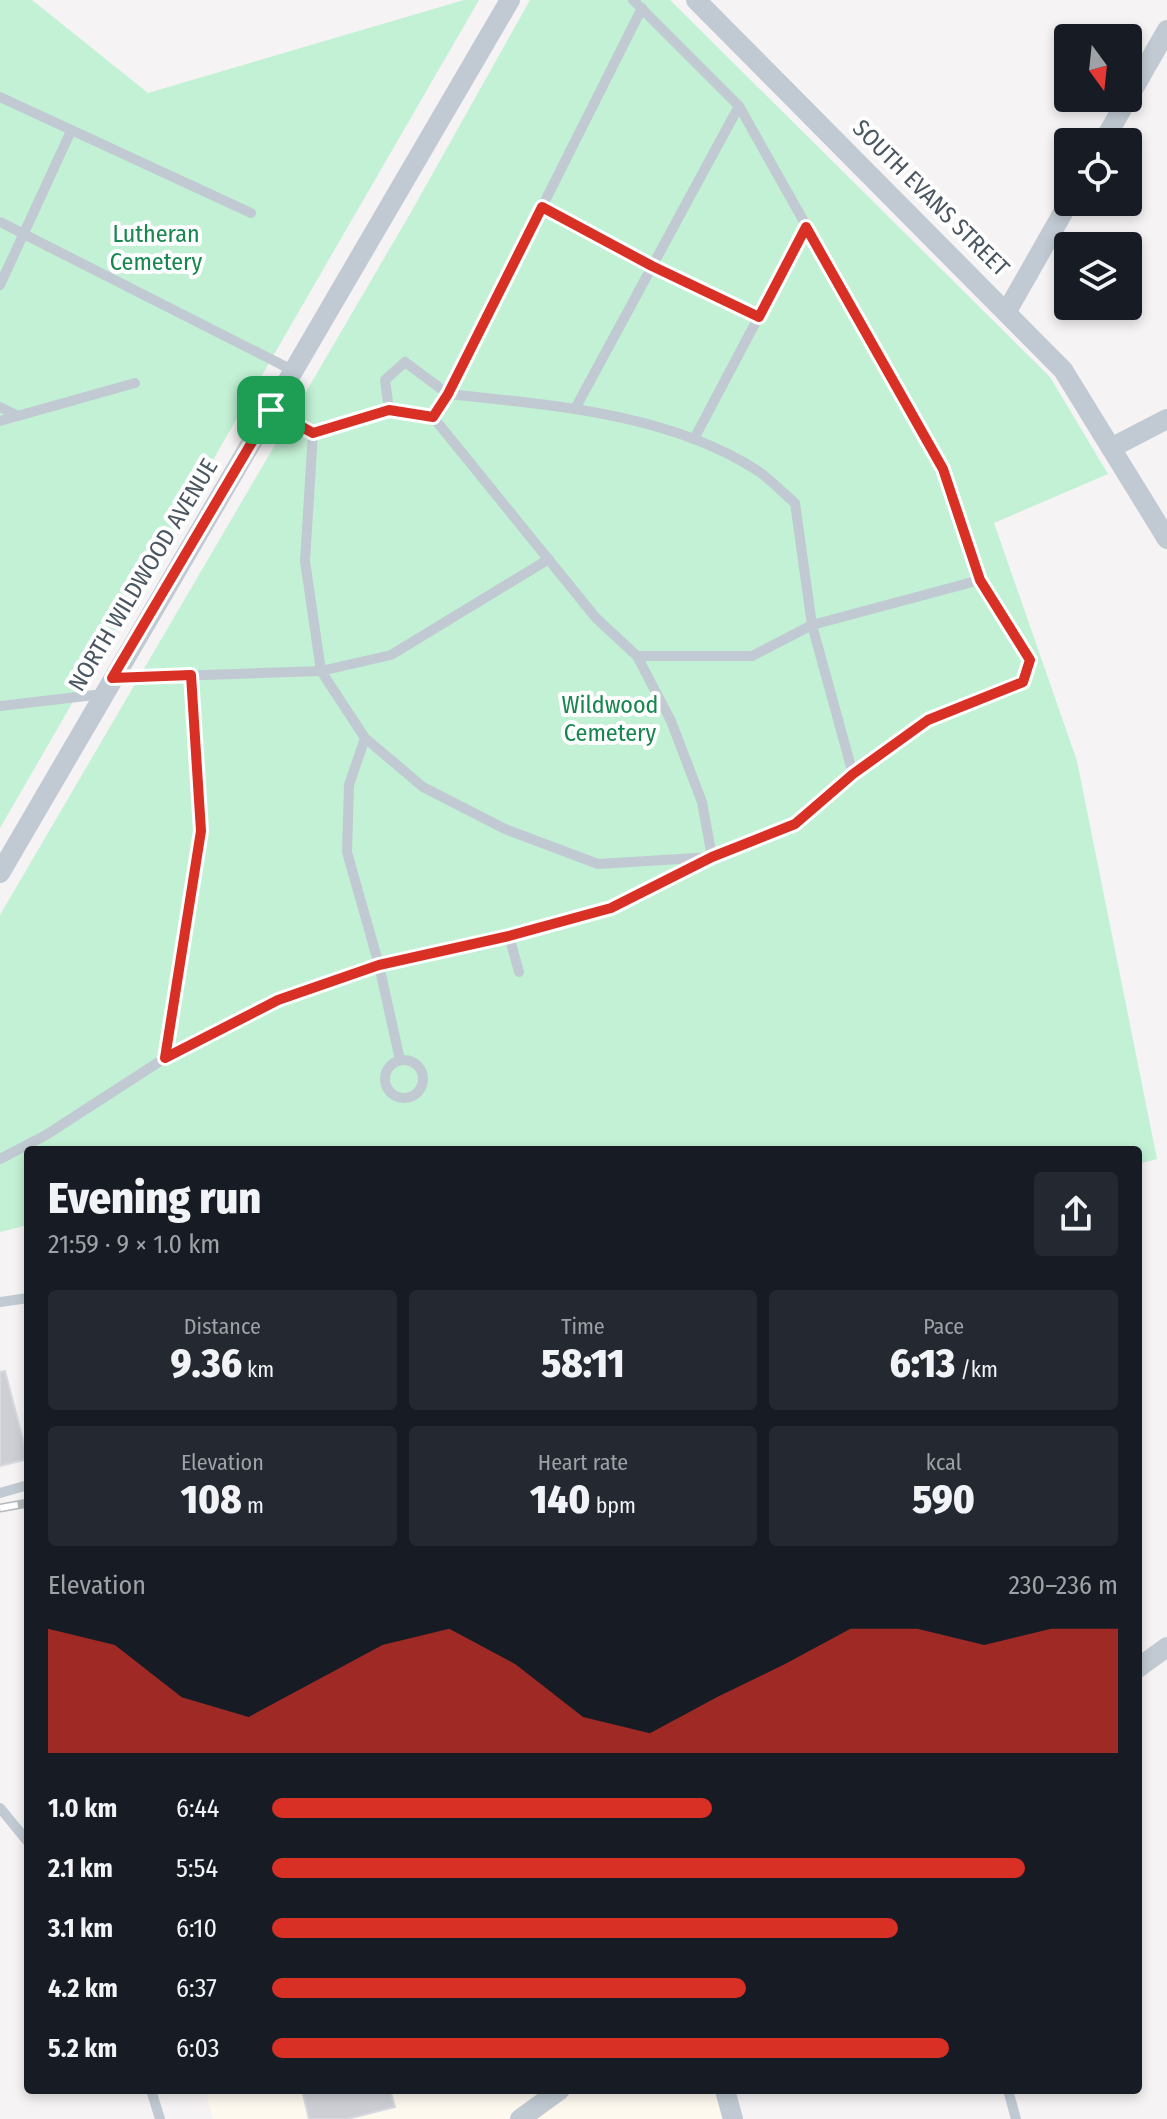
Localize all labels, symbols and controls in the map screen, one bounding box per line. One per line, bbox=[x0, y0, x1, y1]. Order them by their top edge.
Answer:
north arrow bbox=[1054, 24, 1142, 112]
map controls bbox=[1054, 24, 1142, 320]
street label: SOUTH EVANS STREET bbox=[847, 114, 1015, 282]
button: locate bbox=[1054, 128, 1142, 216]
park label: Lutheran Cemetery bbox=[110, 220, 202, 276]
button: layers bbox=[1054, 232, 1142, 320]
pin bbox=[237, 376, 305, 444]
icon: arrive bbox=[249, 388, 293, 432]
street label: NORTH WILDWOOD AVENUE bbox=[63, 454, 223, 696]
park label: Wildwood Cemetery bbox=[562, 691, 658, 747]
text: Evening run bbox=[48, 1172, 261, 1225]
button: share bbox=[1034, 1172, 1118, 1256]
text: 21:59 · 9 × 1.0 km bbox=[48, 1229, 220, 1260]
text: Distance bbox=[184, 1313, 261, 1340]
text: Time bbox=[561, 1313, 605, 1340]
text: Pace bbox=[923, 1313, 964, 1340]
text: 9.36 bbox=[170, 1340, 242, 1388]
text: 58:11 bbox=[541, 1340, 625, 1388]
text: 6:13 bbox=[889, 1340, 955, 1388]
text: km bbox=[242, 1356, 274, 1383]
text: /km bbox=[955, 1356, 998, 1383]
text: Elevation bbox=[181, 1449, 264, 1476]
text: Heart rate bbox=[538, 1449, 628, 1476]
text: kcal bbox=[926, 1449, 961, 1476]
text: 108 bbox=[181, 1476, 242, 1524]
text: 140 bbox=[530, 1476, 590, 1524]
text: 590 bbox=[912, 1476, 975, 1524]
text: m bbox=[242, 1492, 264, 1519]
text: bpm bbox=[590, 1492, 636, 1519]
text: Elevation bbox=[48, 1570, 146, 1601]
text: 230–236 m bbox=[1008, 1570, 1118, 1601]
text: 1.0 km bbox=[48, 1793, 117, 1824]
text: 6:44 bbox=[176, 1793, 219, 1824]
text: 2.1 km bbox=[48, 1853, 113, 1884]
text: 5:54 bbox=[176, 1853, 218, 1884]
text: 3.1 km bbox=[48, 1913, 113, 1944]
text: 6:10 bbox=[176, 1913, 217, 1944]
text: 4.2 km bbox=[48, 1973, 118, 2004]
text: 6:37 bbox=[176, 1973, 217, 2004]
text: 5.2 km bbox=[48, 2033, 117, 2064]
text: 6:03 bbox=[176, 2033, 219, 2064]

